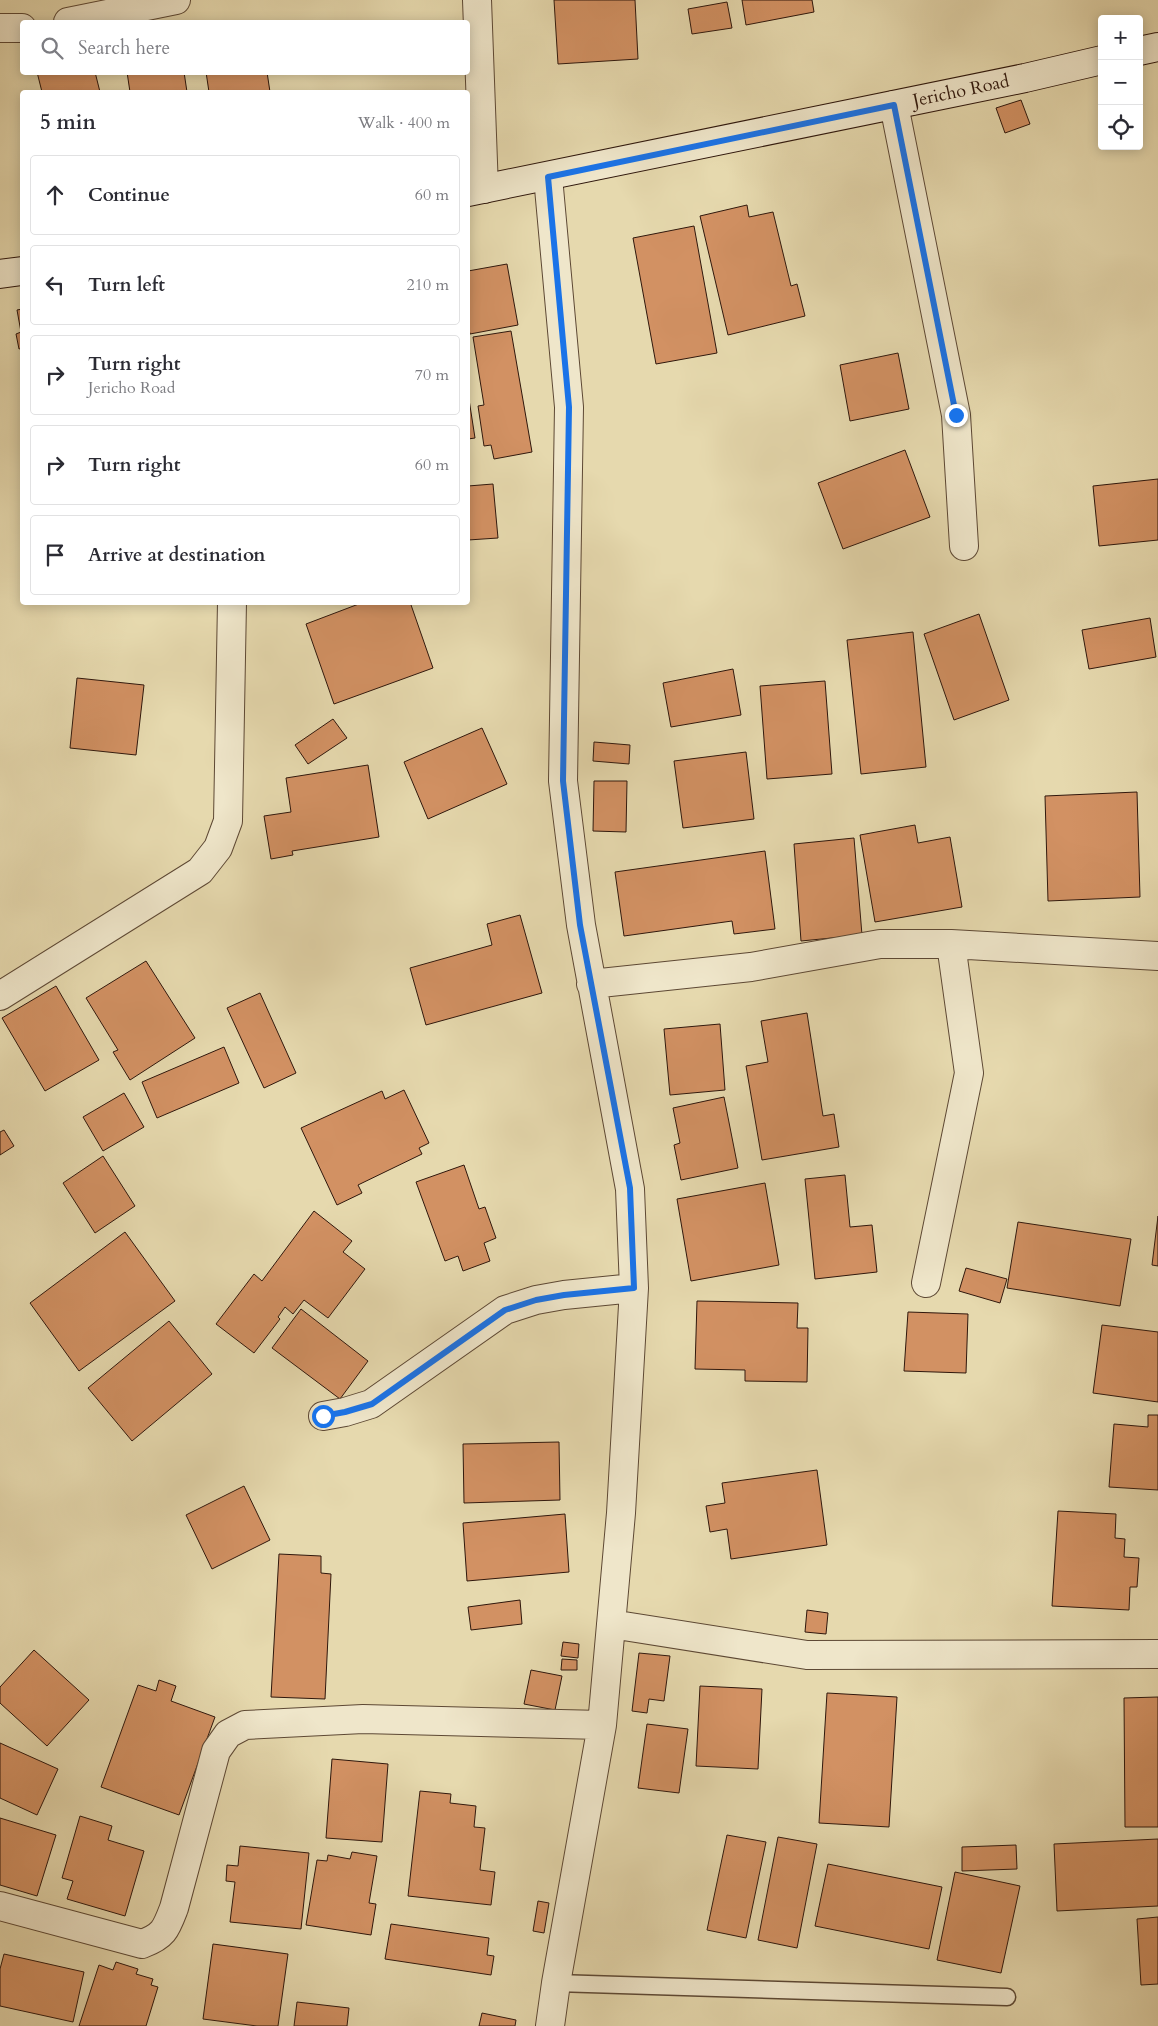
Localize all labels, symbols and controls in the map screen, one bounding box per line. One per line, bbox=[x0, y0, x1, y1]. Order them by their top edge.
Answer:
map controls bbox=[1098, 15, 1143, 150]
button: + bbox=[1098, 15, 1143, 60]
search box bbox=[20, 20, 470, 75]
icon: search bbox=[38, 34, 66, 62]
text: Search here bbox=[78, 35, 170, 61]
button: − bbox=[1098, 60, 1143, 105]
street label: Jericho Road bbox=[907, 68, 1012, 114]
button: locate bbox=[1098, 105, 1143, 150]
text: 5 min bbox=[40, 108, 96, 137]
text: Walk · 400 m bbox=[358, 112, 450, 134]
icon: ahead bbox=[41, 181, 69, 209]
text: Continue bbox=[88, 182, 170, 208]
text: 60 m bbox=[415, 184, 449, 206]
icon: left bbox=[41, 271, 69, 299]
text: Turn left bbox=[88, 272, 165, 298]
text: 210 m bbox=[407, 274, 449, 296]
text: Turn right bbox=[88, 351, 180, 377]
icon: right bbox=[41, 361, 69, 389]
text: 70 m bbox=[415, 364, 449, 386]
text: Jericho Road bbox=[88, 377, 175, 399]
route end bbox=[945, 404, 968, 427]
icon: right bbox=[41, 451, 69, 479]
text: Turn right bbox=[88, 452, 180, 478]
text: 60 m bbox=[415, 454, 449, 476]
icon: arrive bbox=[41, 541, 69, 569]
text: Arrive at destination bbox=[88, 542, 265, 568]
route start bbox=[312, 1405, 335, 1428]

